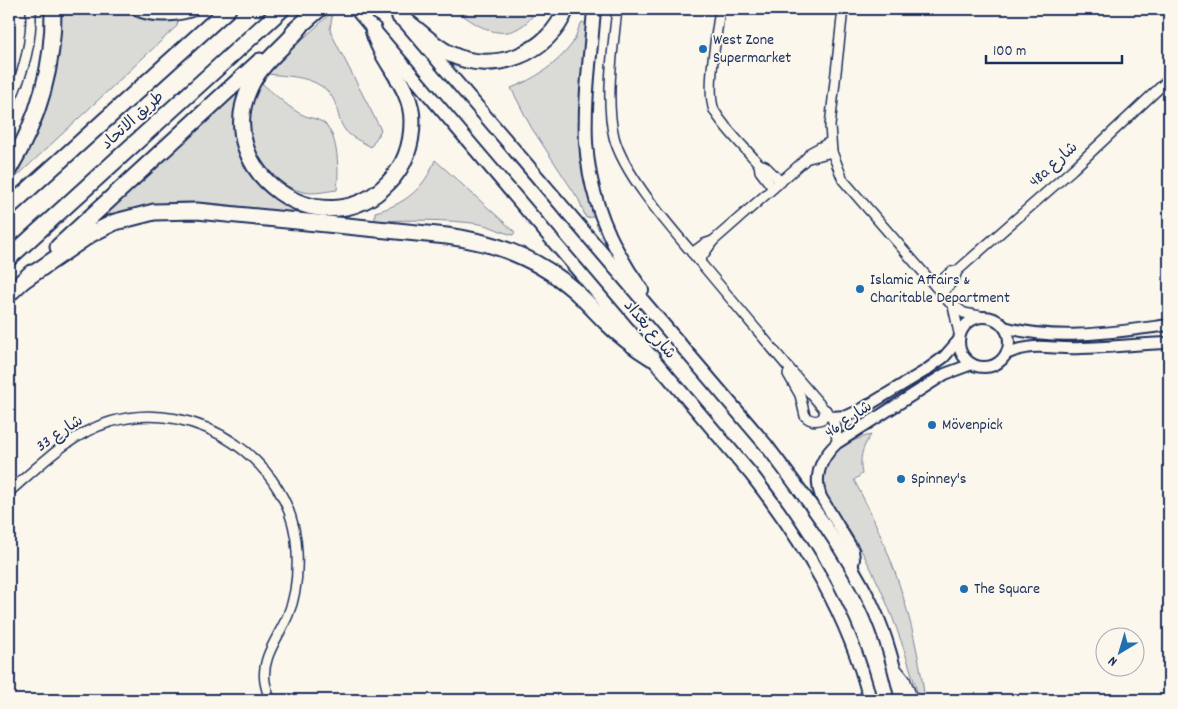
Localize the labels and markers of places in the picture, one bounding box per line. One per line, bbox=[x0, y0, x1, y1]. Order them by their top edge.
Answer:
place label: West Zone Supermarket bbox=[713, 29, 791, 70]
marker: West Zone Supermarket bbox=[697, 43, 709, 55]
place label: Islamic Affairs & Charitable Department bbox=[870, 269, 1010, 310]
marker: Islamic Affairs & Charitable Department bbox=[854, 283, 866, 295]
place label: Mövenpick bbox=[942, 414, 1003, 437]
marker: Mövenpick bbox=[926, 419, 938, 431]
place label: Spinney's bbox=[911, 468, 967, 491]
marker: Spinney's bbox=[895, 473, 907, 485]
place label: The Square bbox=[974, 578, 1040, 601]
marker: The Square bbox=[958, 583, 970, 595]

